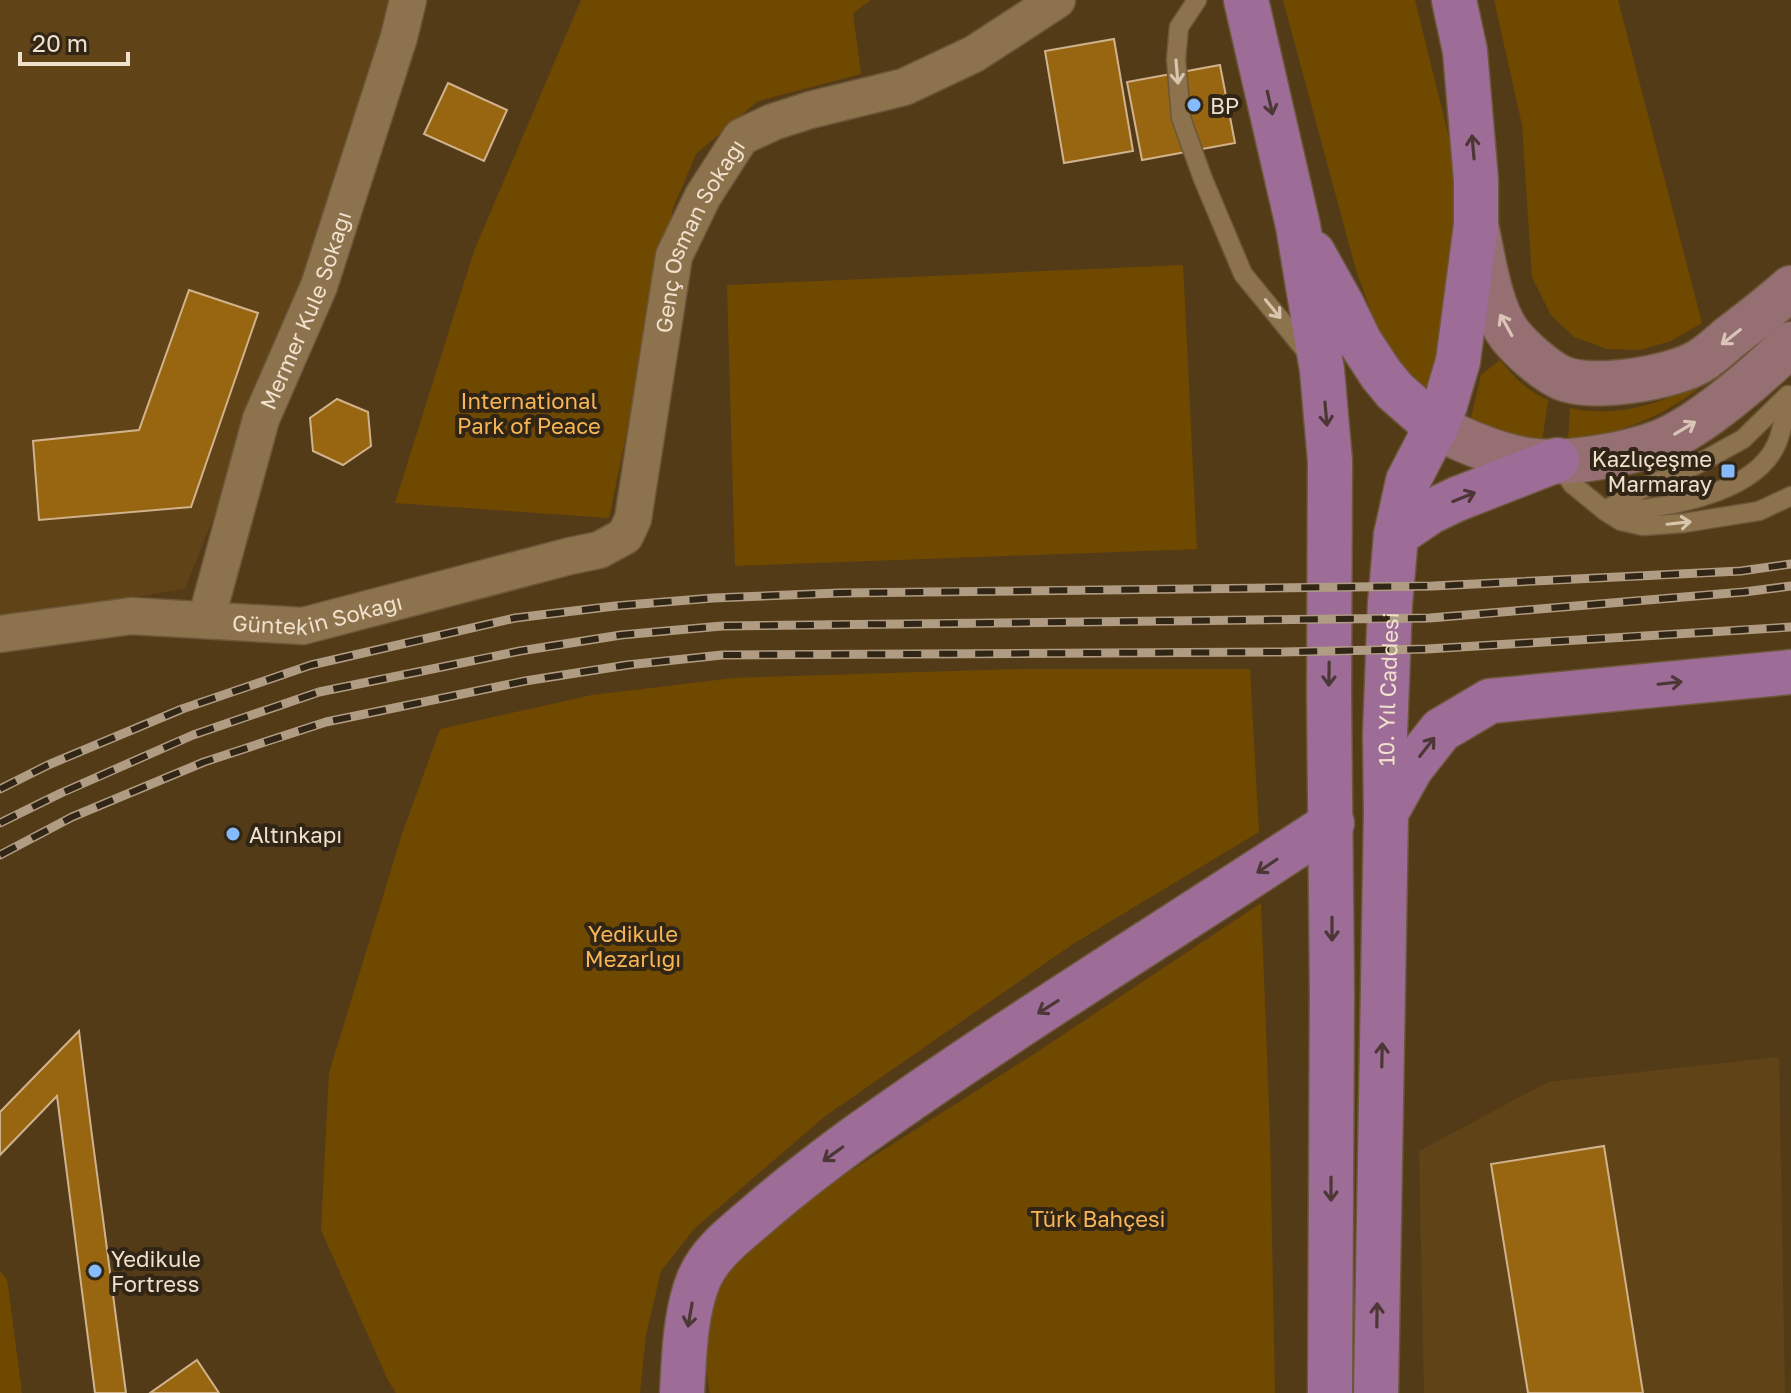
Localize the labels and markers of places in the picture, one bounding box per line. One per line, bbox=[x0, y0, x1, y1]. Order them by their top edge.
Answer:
place label: BP bbox=[1210, 92, 1239, 119]
marker: BP bbox=[1185, 96, 1203, 114]
place label: Kazlıçeşme Marmaray bbox=[1592, 445, 1712, 497]
marker: Kazlıçeşme Marmaray bbox=[1719, 462, 1737, 480]
place label: Altınkapı bbox=[249, 821, 342, 848]
marker: Altınkapı bbox=[224, 825, 242, 843]
place label: Yedikule Fortress bbox=[111, 1245, 201, 1297]
marker: Yedikule Fortress bbox=[86, 1262, 104, 1280]

